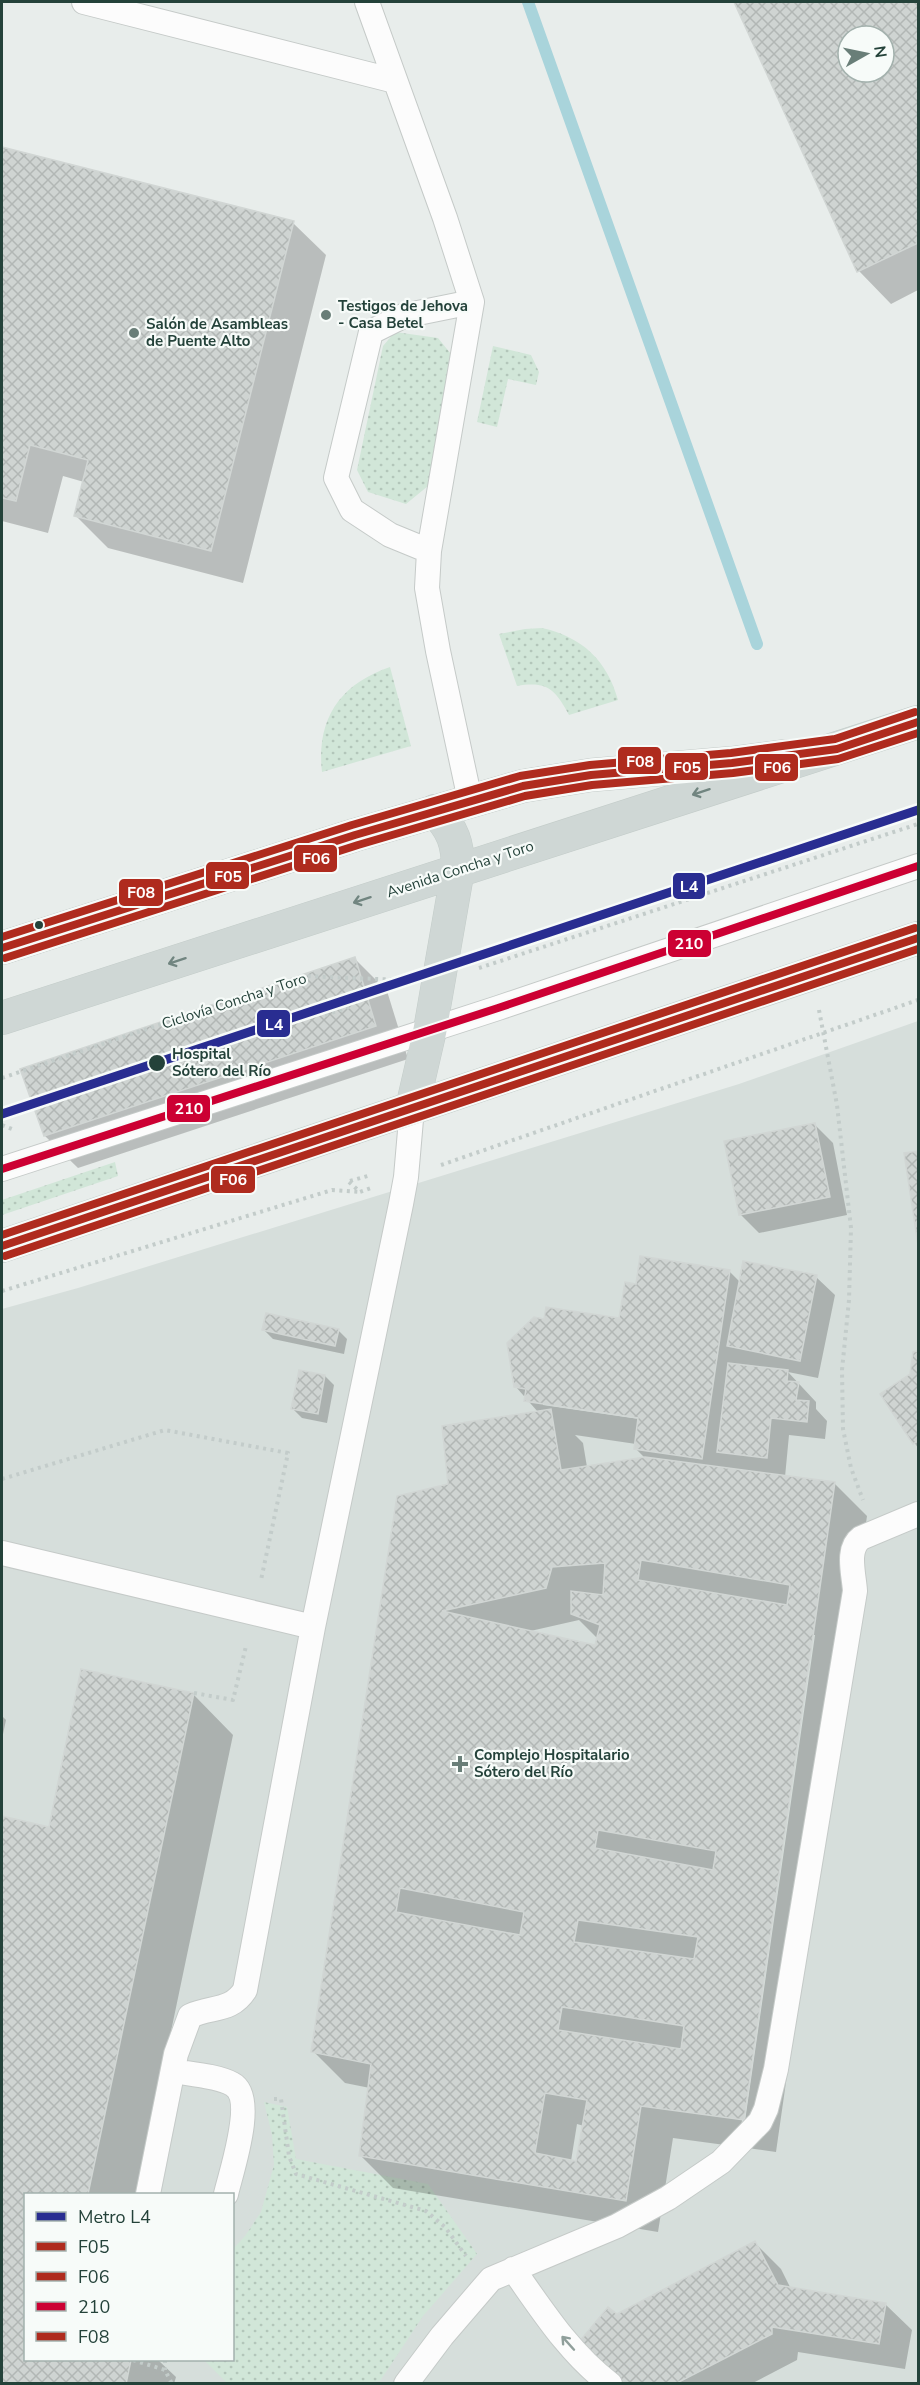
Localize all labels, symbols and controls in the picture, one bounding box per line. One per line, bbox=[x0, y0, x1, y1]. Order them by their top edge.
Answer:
north arrow bbox=[836, 24, 896, 84]
text: N bbox=[868, 44, 892, 59]
place label: Testigos de Jehova - Casa Betel bbox=[338, 296, 468, 333]
marker: Testigos de Jehova - Casa Betel bbox=[319, 308, 333, 322]
place label: Salón de Asambleas de Puente Alto bbox=[146, 314, 288, 351]
marker: Salón de Asambleas de Puente Alto bbox=[127, 326, 141, 340]
line badge: F08 bbox=[617, 746, 662, 775]
text: F08 bbox=[626, 751, 654, 773]
line badge: F05 bbox=[664, 752, 709, 781]
line badge: F06 bbox=[754, 753, 799, 782]
text: F05 bbox=[673, 757, 701, 779]
text: F06 bbox=[763, 757, 791, 779]
one-way arrow bbox=[692, 787, 711, 798]
street label: Avenida Concha y Toro bbox=[384, 836, 536, 902]
line badge: F06 bbox=[293, 844, 338, 873]
text: F06 bbox=[302, 848, 330, 870]
line badge: F05 bbox=[205, 861, 250, 890]
text: F05 bbox=[214, 866, 242, 888]
line badge: L4 bbox=[672, 872, 706, 900]
text: L4 bbox=[680, 876, 699, 898]
line badge: F08 bbox=[118, 878, 164, 907]
text: F08 bbox=[127, 882, 155, 904]
one-way arrow bbox=[353, 896, 372, 907]
unlabelled marker bbox=[33, 919, 45, 931]
line badge: 210 bbox=[667, 929, 712, 958]
text: 210 bbox=[675, 933, 703, 955]
one-way arrow bbox=[168, 956, 187, 967]
street label: Ciclovía Concha y Toro bbox=[159, 968, 309, 1034]
line badge: L4 bbox=[256, 1009, 291, 1038]
text: L4 bbox=[265, 1014, 284, 1036]
place label: Hospital Sótero del Río bbox=[172, 1044, 271, 1081]
marker: Hospital Sótero del Río bbox=[147, 1053, 167, 1073]
line badge: 210 bbox=[166, 1094, 211, 1123]
text: 210 bbox=[175, 1098, 203, 1120]
line badge: F06 bbox=[210, 1165, 256, 1194]
text: F06 bbox=[219, 1169, 247, 1191]
place label: Complejo Hospitalario Sótero del Río bbox=[474, 1745, 630, 1782]
marker: Complejo Hospitalario Sótero del Río bbox=[451, 1755, 469, 1773]
legend bbox=[24, 2193, 234, 2361]
text: Metro L4 bbox=[78, 2205, 151, 2229]
text: F05 bbox=[78, 2235, 109, 2259]
text: F06 bbox=[78, 2265, 109, 2289]
text: 210 bbox=[78, 2295, 110, 2319]
text: F08 bbox=[78, 2325, 109, 2349]
one-way arrow bbox=[561, 2336, 575, 2351]

